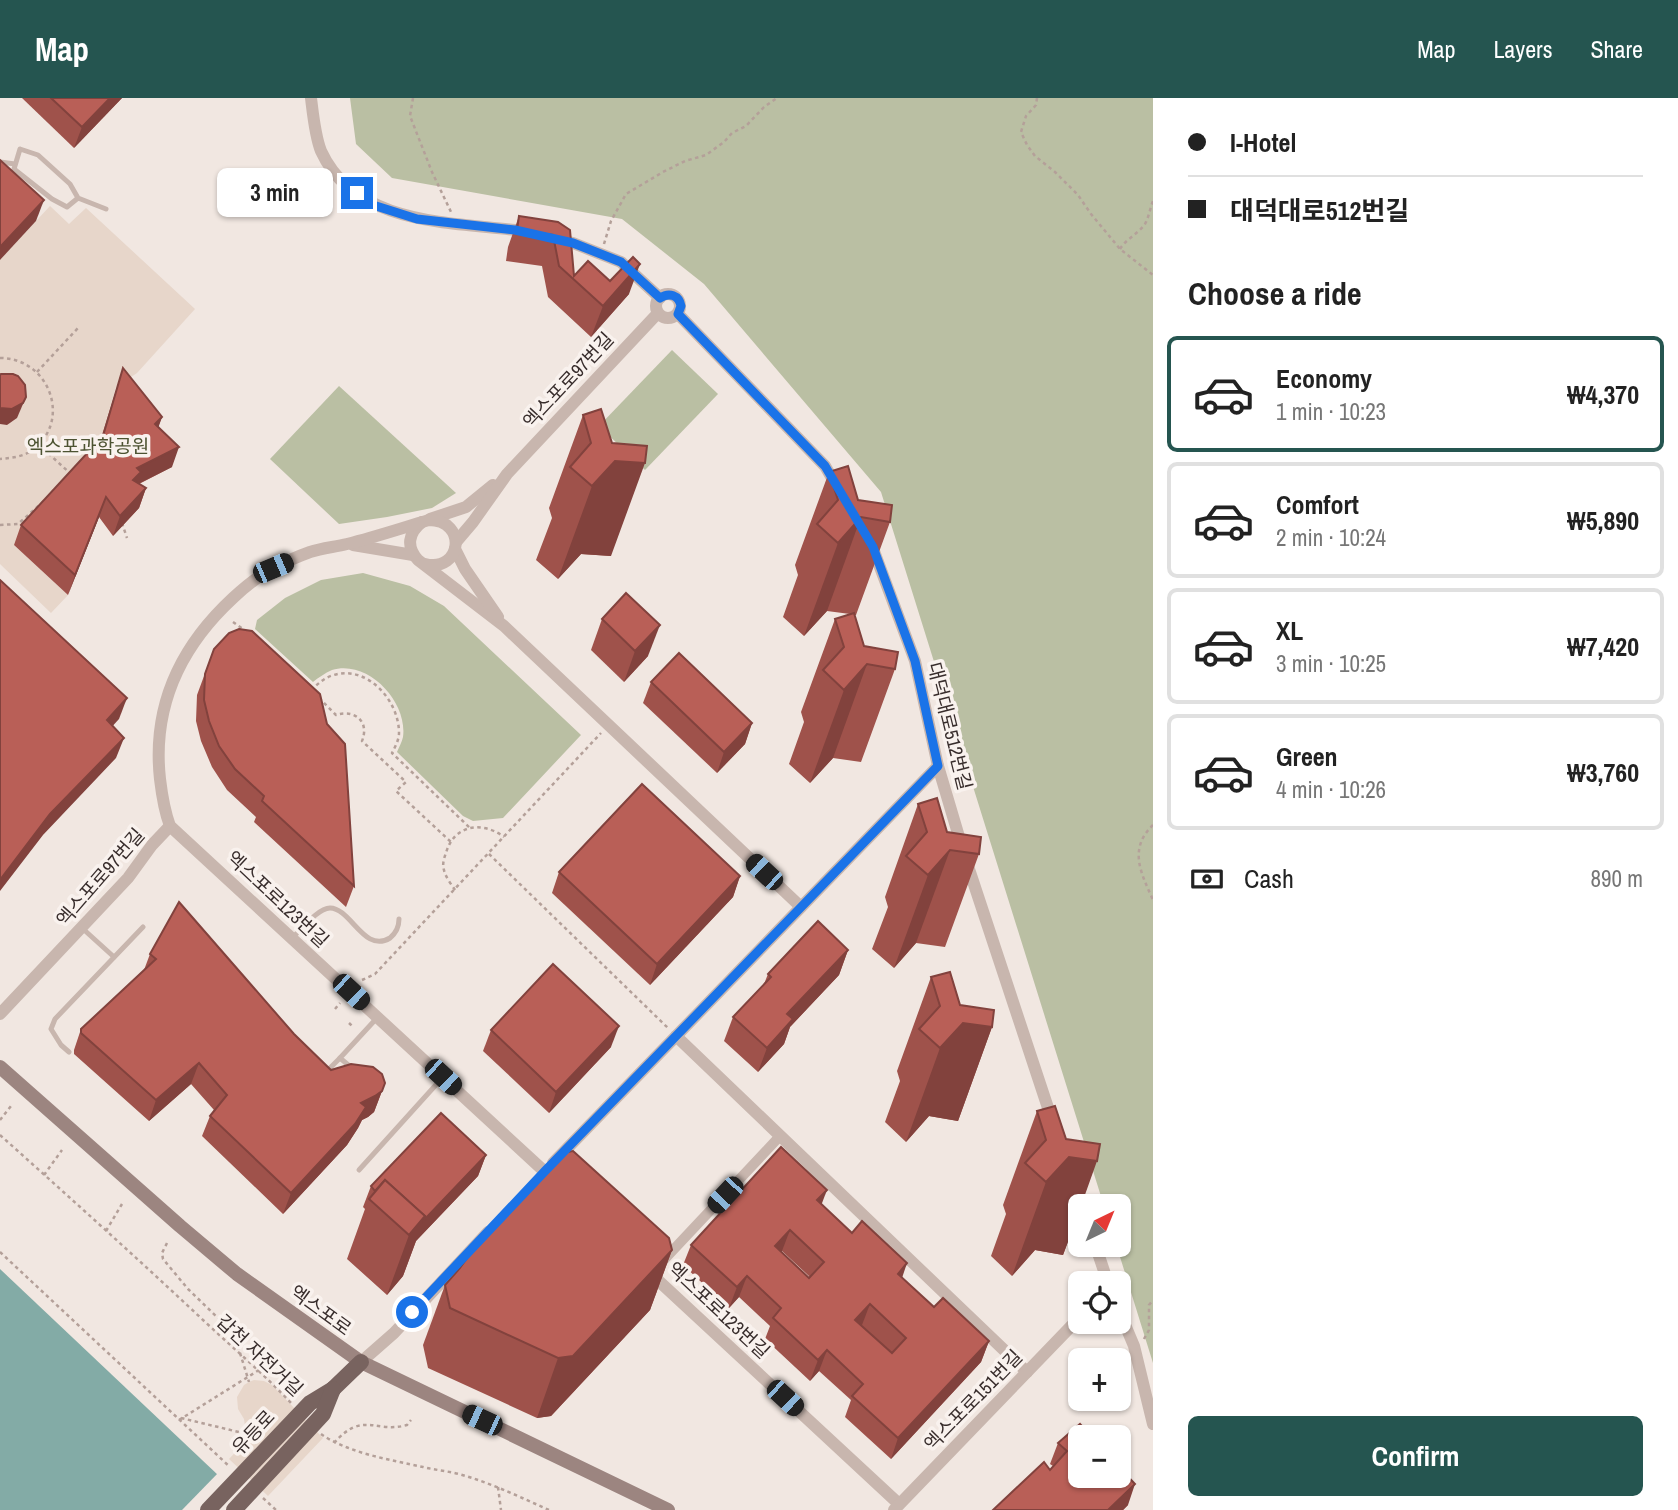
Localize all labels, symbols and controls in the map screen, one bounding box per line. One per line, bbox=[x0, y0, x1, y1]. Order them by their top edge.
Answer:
text: Map bbox=[35, 27, 89, 71]
text: Map bbox=[1417, 33, 1455, 65]
text: Layers bbox=[1493, 33, 1552, 65]
text: Share bbox=[1590, 33, 1643, 65]
text: I-Hotel bbox=[1230, 125, 1296, 160]
callout: 3 min bbox=[217, 168, 332, 217]
text: 3 min bbox=[250, 177, 300, 208]
route end bbox=[341, 177, 373, 209]
text: 대덕대로512번길 bbox=[1230, 193, 1409, 228]
text: Choose a ride bbox=[1188, 272, 1362, 315]
street label: 엑스포로97번길 bbox=[517, 326, 619, 434]
text: Economy bbox=[1276, 361, 1372, 396]
icon: car bbox=[1192, 363, 1255, 426]
text: ₩4,370 bbox=[1567, 377, 1639, 412]
text: 1 min · 10:23 bbox=[1276, 396, 1386, 427]
park label: 엑스포과학공원 bbox=[27, 433, 149, 459]
text: Comfort bbox=[1276, 487, 1359, 522]
icon: car bbox=[1192, 489, 1255, 552]
text: ₩5,890 bbox=[1567, 503, 1639, 538]
text: 2 min · 10:24 bbox=[1276, 522, 1386, 553]
car bbox=[250, 550, 297, 586]
text: XL bbox=[1276, 613, 1303, 648]
icon: car bbox=[1192, 615, 1255, 678]
text: ₩7,420 bbox=[1567, 629, 1639, 664]
text: 3 min · 10:25 bbox=[1276, 648, 1386, 679]
street label: 대덕대로512번길 bbox=[922, 659, 978, 793]
text: Green bbox=[1276, 739, 1338, 774]
icon: car bbox=[1192, 741, 1255, 804]
text: ₩3,760 bbox=[1567, 755, 1639, 790]
text: 4 min · 10:26 bbox=[1276, 774, 1386, 805]
street label: 엑스포로97번길 bbox=[50, 822, 150, 932]
street label: 엑스포로123번길 bbox=[221, 845, 335, 953]
car bbox=[742, 850, 787, 894]
icon: cash bbox=[1188, 860, 1226, 898]
text: Cash bbox=[1244, 861, 1294, 896]
text: 890 m bbox=[1591, 863, 1643, 894]
car bbox=[329, 970, 374, 1014]
car bbox=[421, 1055, 466, 1099]
car bbox=[703, 1172, 748, 1218]
north arrow bbox=[1068, 1194, 1130, 1256]
map controls bbox=[1068, 1194, 1131, 1488]
street label: 엑스포로123번길 bbox=[662, 1256, 776, 1364]
button: locate bbox=[1068, 1271, 1131, 1334]
street label: 엑스포로 bbox=[285, 1279, 357, 1341]
route start bbox=[396, 1296, 428, 1328]
street label: 갑천 자전거길 bbox=[211, 1308, 309, 1402]
street label: 엑스포로151번길 bbox=[918, 1344, 1028, 1456]
button: + bbox=[1068, 1348, 1131, 1411]
car bbox=[763, 1376, 808, 1420]
car bbox=[459, 1402, 506, 1438]
street label: 유등로 bbox=[226, 1404, 280, 1460]
button: Confirm bbox=[1188, 1416, 1643, 1496]
button: − bbox=[1068, 1425, 1131, 1488]

